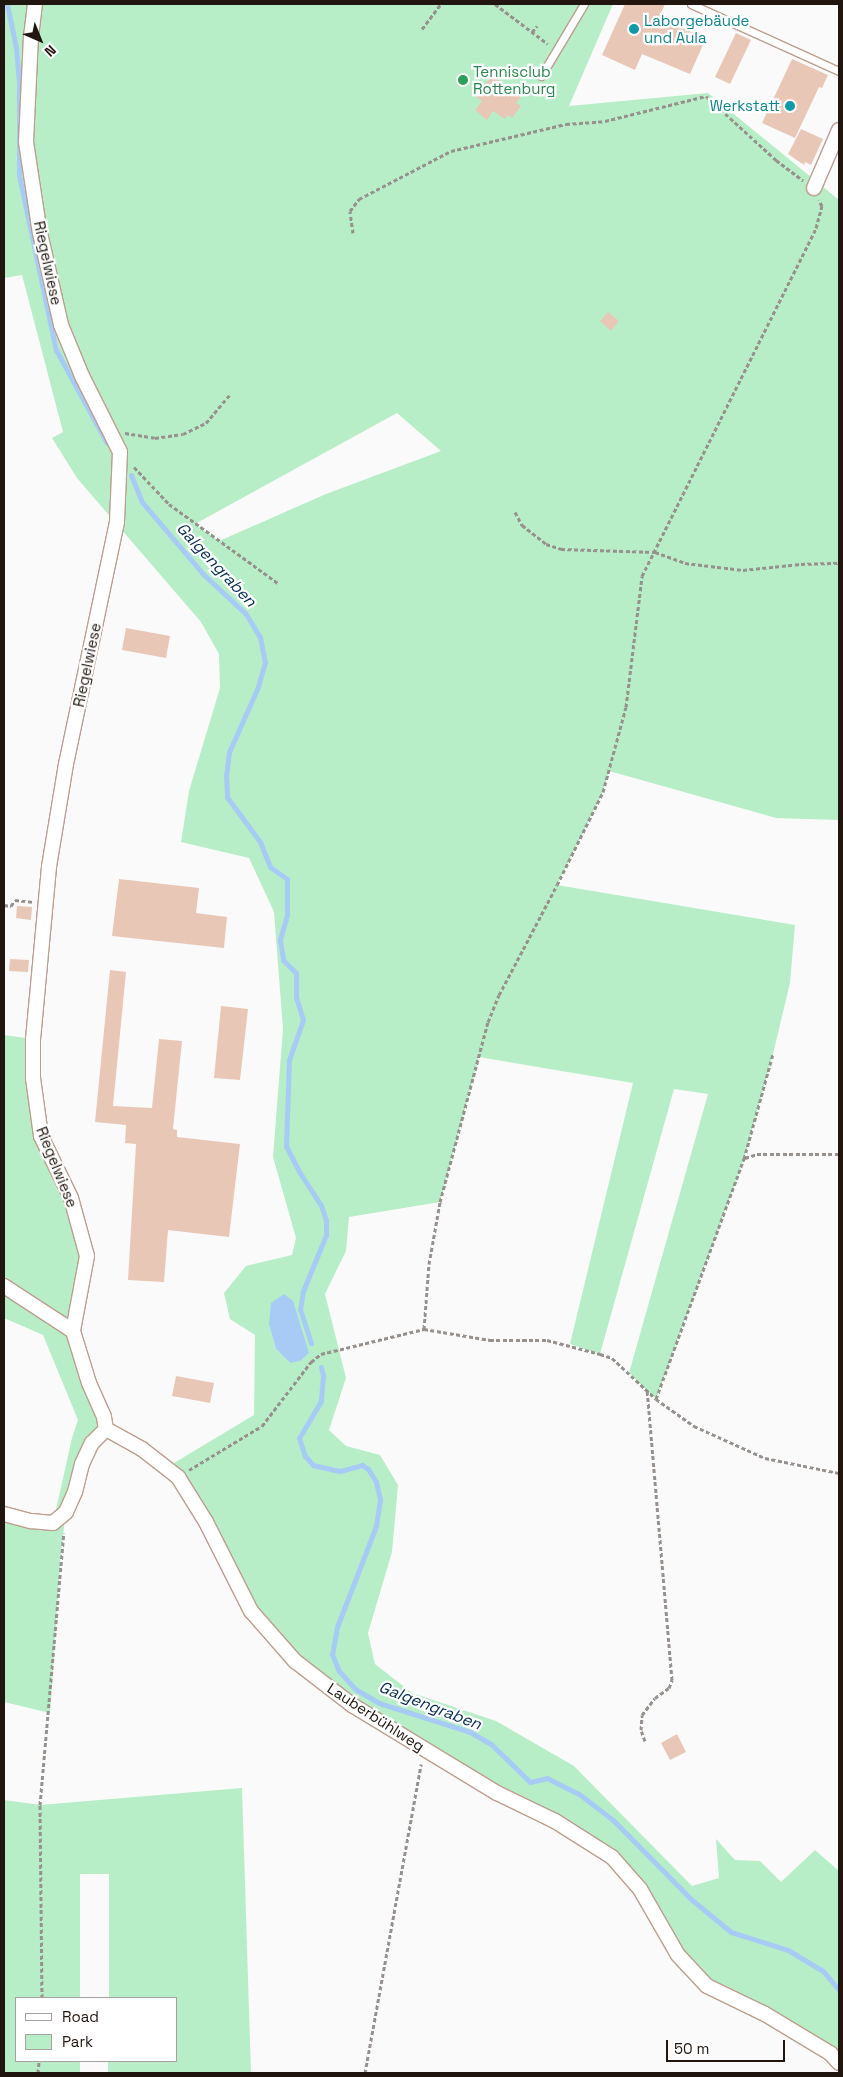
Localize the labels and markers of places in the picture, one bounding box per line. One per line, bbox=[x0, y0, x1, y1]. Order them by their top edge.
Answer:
place label: Laborgebäude und Aula bbox=[644, 11, 749, 46]
marker: Laborgebäude und Aula bbox=[628, 23, 640, 35]
place label: Tennisclub Rottenburg bbox=[473, 62, 555, 97]
marker: Tennisclub Rottenburg bbox=[457, 74, 469, 86]
place label: Werkstatt bbox=[710, 97, 780, 115]
marker: Werkstatt bbox=[784, 100, 796, 112]

